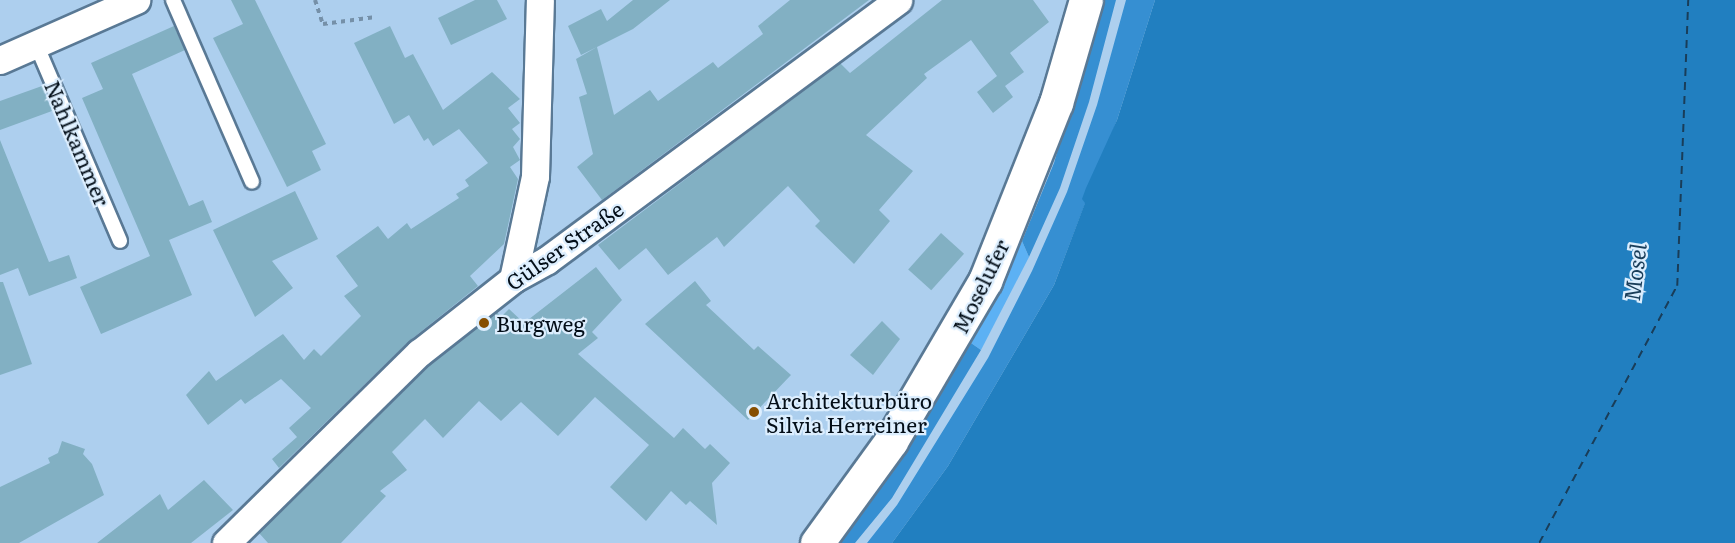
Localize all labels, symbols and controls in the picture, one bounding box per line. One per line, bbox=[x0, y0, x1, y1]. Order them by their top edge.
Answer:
street label: Nahlkammer bbox=[40, 77, 116, 209]
street label: Gülser Straße bbox=[501, 195, 627, 295]
street label: Moselufer bbox=[946, 235, 1014, 337]
water label: Mosel bbox=[1617, 242, 1651, 302]
place label: Burgweg bbox=[496, 310, 585, 336]
marker: Burgweg bbox=[477, 316, 491, 330]
place label: Architekturbüro Silvia Herreiner bbox=[766, 387, 932, 437]
marker: Architekturbüro Silvia Herreiner bbox=[747, 405, 761, 419]

